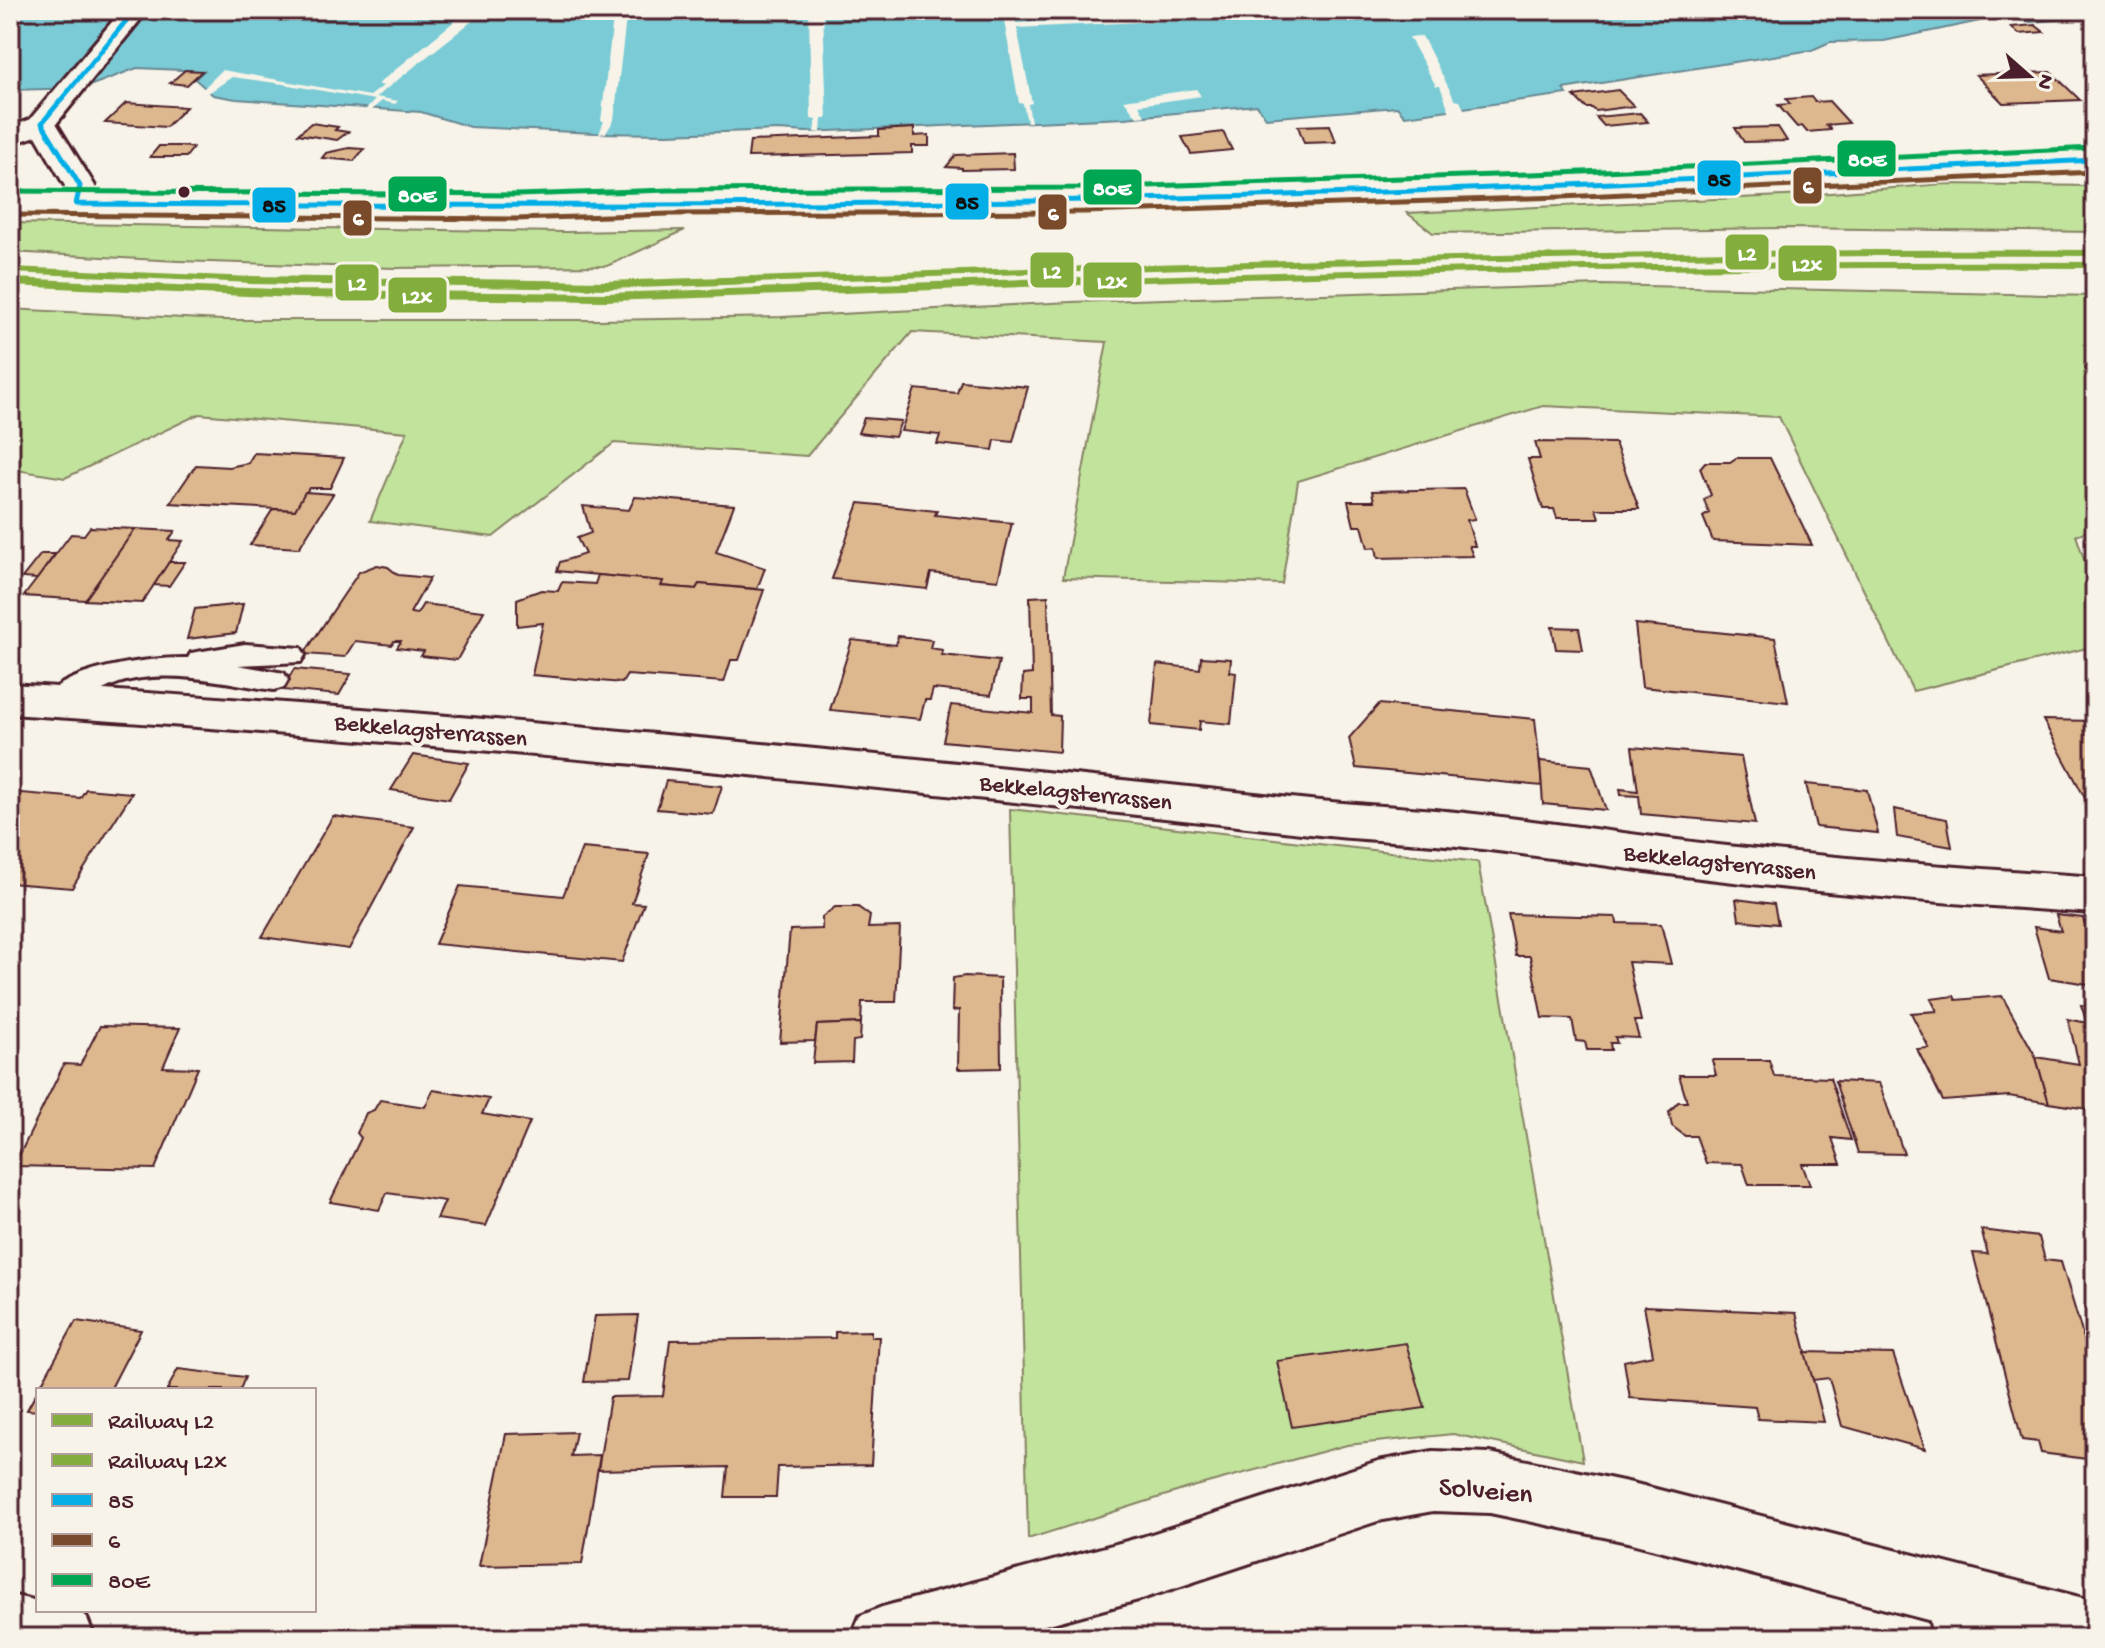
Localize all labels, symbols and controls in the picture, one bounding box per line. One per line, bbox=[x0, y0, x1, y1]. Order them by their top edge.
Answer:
north arrow bbox=[1989, 36, 2069, 116]
text: N bbox=[2029, 70, 2059, 93]
line badge: 80E bbox=[1836, 139, 1897, 178]
text: 80E bbox=[1848, 149, 1887, 175]
line badge: 85 bbox=[1696, 159, 1742, 197]
line badge: 6 bbox=[1792, 166, 1823, 205]
line badge: 80E bbox=[1082, 168, 1143, 206]
text: 85 bbox=[1707, 169, 1731, 195]
line badge: 80E bbox=[387, 175, 448, 213]
text: 6 bbox=[1802, 176, 1814, 202]
text: 80E bbox=[1093, 178, 1132, 204]
line badge: 85 bbox=[944, 182, 990, 221]
unlabelled marker bbox=[176, 184, 192, 200]
text: 80E bbox=[398, 185, 437, 211]
line badge: 85 bbox=[251, 186, 297, 224]
text: 85 bbox=[955, 192, 979, 218]
line badge: 6 bbox=[1037, 193, 1068, 231]
text: 85 bbox=[262, 195, 286, 221]
line badge: 6 bbox=[342, 199, 373, 237]
text: 6 bbox=[1047, 203, 1059, 229]
text: 6 bbox=[352, 208, 364, 234]
line badge: L2 bbox=[1724, 233, 1770, 271]
text: L2 bbox=[1738, 243, 1757, 269]
line badge: L2x bbox=[1777, 244, 1838, 282]
line badge: L2 bbox=[1029, 251, 1075, 289]
text: L2x bbox=[1792, 254, 1823, 280]
text: L2 bbox=[1043, 261, 1062, 287]
line badge: L2x bbox=[1082, 261, 1143, 299]
line badge: L2 bbox=[334, 263, 380, 302]
text: L2x bbox=[1097, 271, 1128, 297]
text: L2 bbox=[348, 273, 367, 299]
line badge: L2x bbox=[387, 276, 448, 314]
text: L2x bbox=[402, 286, 433, 312]
street label: Bekkelagsterrassen bbox=[332, 710, 529, 755]
street label: Bekkelagsterrassen bbox=[977, 770, 1174, 819]
street label: Bekkelagsterrassen bbox=[1621, 840, 1818, 889]
legend bbox=[36, 1388, 316, 1612]
text: Railway L2 bbox=[108, 1409, 215, 1438]
text: Railway L2x bbox=[108, 1449, 227, 1478]
street label: Solveien bbox=[1437, 1472, 1535, 1513]
text: 85 bbox=[108, 1489, 134, 1518]
text: 6 bbox=[108, 1529, 121, 1558]
text: 80E bbox=[108, 1569, 151, 1598]

